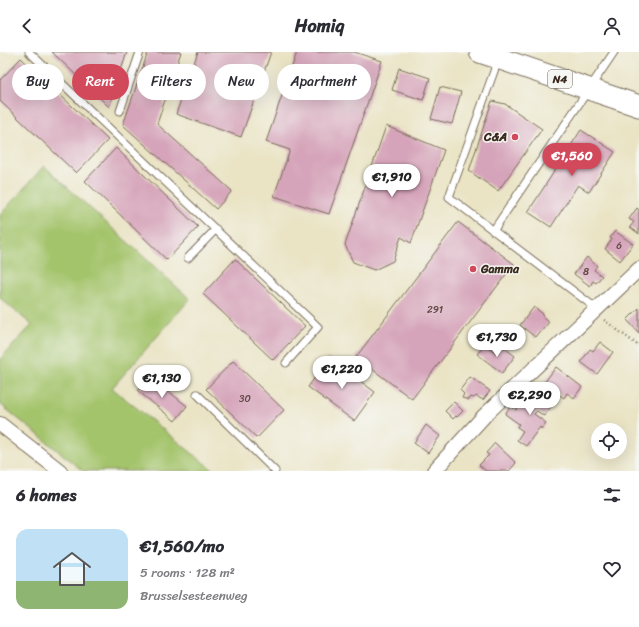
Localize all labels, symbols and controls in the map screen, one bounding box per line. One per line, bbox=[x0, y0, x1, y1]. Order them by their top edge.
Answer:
text: Homiq bbox=[295, 10, 344, 42]
icon: back bbox=[16, 15, 38, 37]
icon: person bbox=[601, 15, 623, 37]
chip: Buy bbox=[12, 64, 64, 100]
chip: Rent bbox=[72, 64, 129, 100]
chip: Filters bbox=[137, 64, 206, 100]
chip: New bbox=[214, 64, 269, 100]
chip: Apartment bbox=[277, 64, 371, 100]
road number: N4 bbox=[548, 70, 572, 88]
place label: C&A bbox=[483, 126, 507, 148]
marker: C&A bbox=[510, 132, 520, 142]
pin: €1,560 bbox=[539, 143, 605, 177]
text: €1,560 bbox=[551, 144, 593, 167]
pin: €1,910 bbox=[359, 164, 425, 198]
text: €1,910 bbox=[372, 165, 412, 188]
house number: 6 bbox=[616, 237, 622, 255]
place label: Gamma bbox=[480, 258, 520, 280]
house number: 8 bbox=[583, 263, 589, 281]
marker: Gamma bbox=[468, 264, 478, 274]
house number: 291 bbox=[427, 301, 443, 319]
pin: €1,730 bbox=[464, 324, 530, 358]
text: €1,730 bbox=[477, 325, 517, 348]
pin: €1,220 bbox=[309, 356, 375, 390]
text: €1,220 bbox=[322, 357, 362, 380]
pin: €1,130 bbox=[129, 365, 195, 399]
text: €1,130 bbox=[143, 366, 181, 389]
pin: €2,290 bbox=[497, 382, 563, 416]
text: €2,290 bbox=[508, 383, 552, 406]
house number: 30 bbox=[239, 390, 251, 408]
map controls bbox=[591, 423, 627, 459]
button: locate bbox=[591, 423, 627, 459]
text: 6 homes bbox=[16, 480, 76, 510]
icon: filters bbox=[601, 484, 623, 506]
text: €1,560/mo bbox=[140, 531, 224, 561]
icon: home bbox=[48, 545, 96, 593]
icon: heart bbox=[601, 558, 623, 580]
text: 5 rooms · 128 m² bbox=[140, 561, 235, 584]
text: Brusselsesteenweg bbox=[140, 584, 248, 607]

